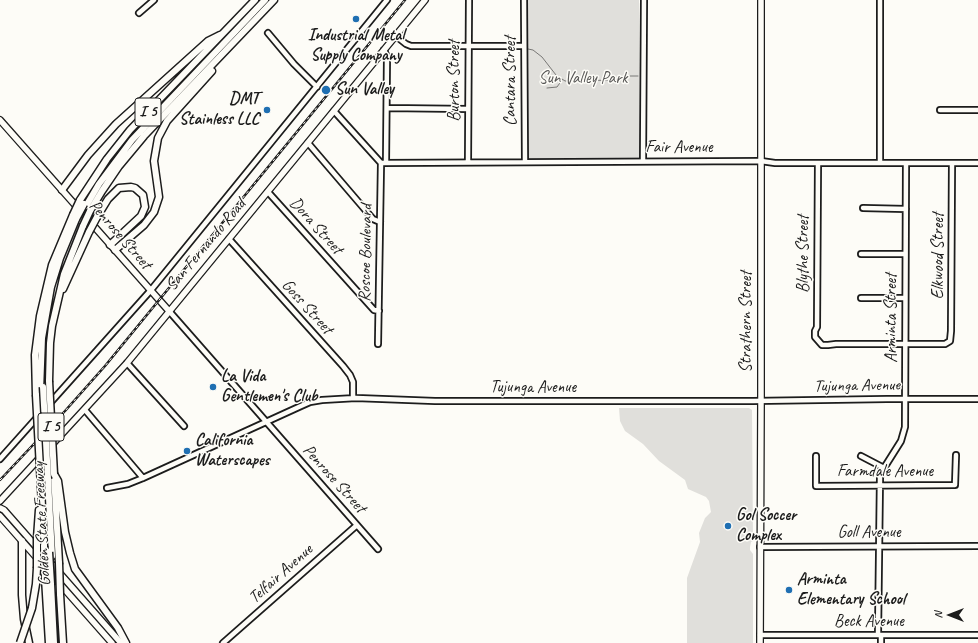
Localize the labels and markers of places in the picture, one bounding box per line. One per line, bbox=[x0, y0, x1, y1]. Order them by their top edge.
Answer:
marker: Industrial Metal Supply Company bbox=[351, 14, 361, 24]
place label: Industrial Metal Supply Company bbox=[308, 26, 404, 66]
place label: Sun Valley bbox=[335, 80, 394, 100]
marker: Sun Valley bbox=[320, 84, 332, 96]
place label: DMT Stainless LLC bbox=[179, 90, 259, 130]
marker: DMT Stainless LLC bbox=[262, 105, 272, 115]
place label: La Vida Gentlemen's Club bbox=[221, 367, 317, 407]
marker: La Vida Gentlemen's Club bbox=[208, 382, 218, 392]
place label: California Waterscapes bbox=[195, 431, 270, 471]
marker: California Waterscapes bbox=[182, 446, 192, 456]
place label: Gol Soccer Complex bbox=[736, 506, 796, 546]
marker: Gol Soccer Complex bbox=[723, 521, 733, 531]
place label: Arminta Elementary School bbox=[797, 570, 905, 610]
marker: Arminta Elementary School bbox=[784, 585, 794, 595]

